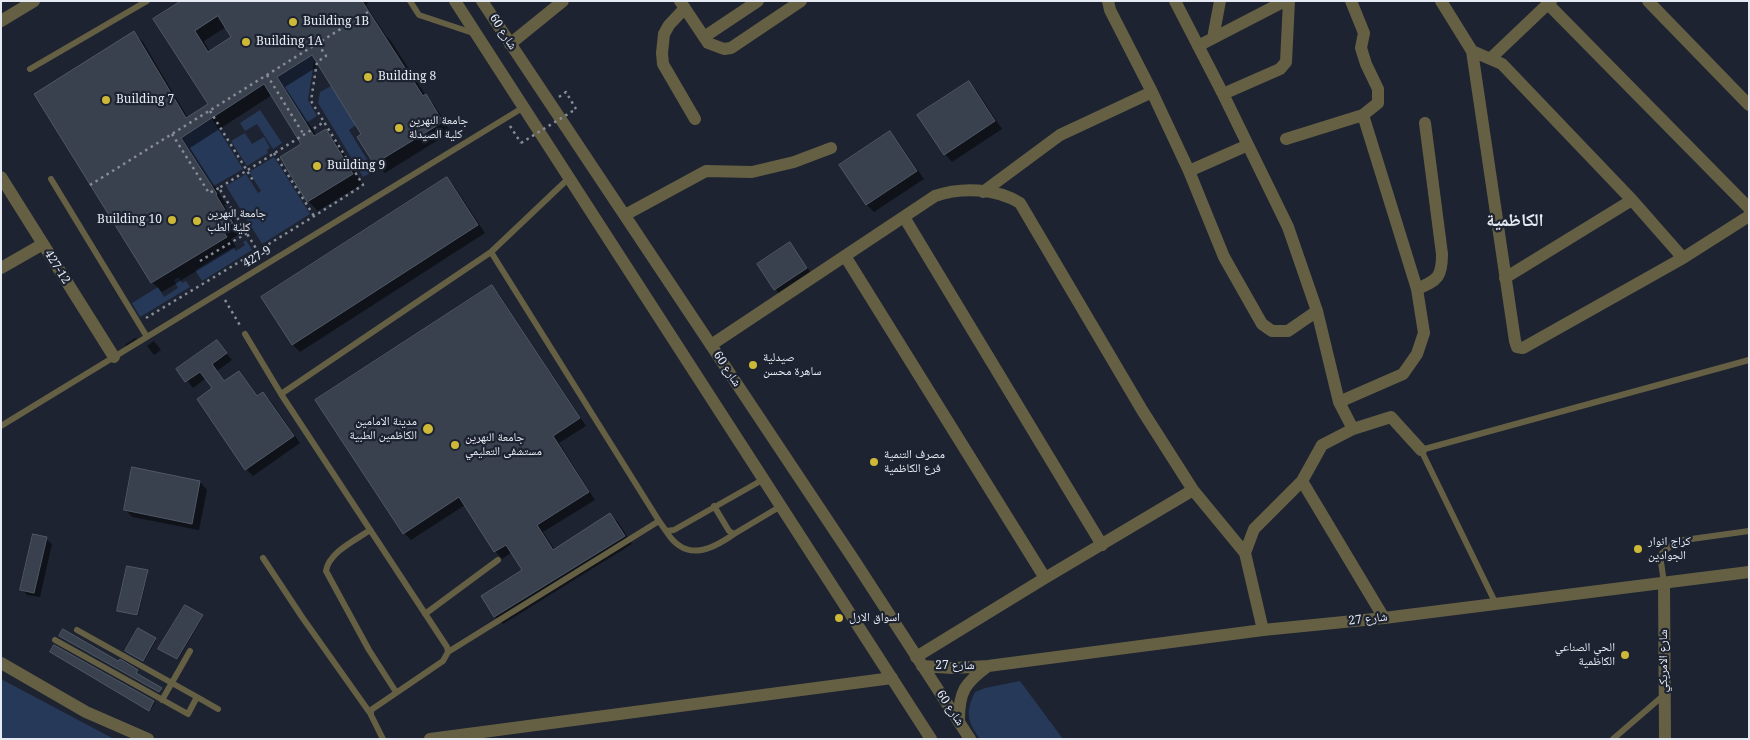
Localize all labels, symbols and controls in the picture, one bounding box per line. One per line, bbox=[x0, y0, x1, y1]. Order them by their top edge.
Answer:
street label: شارع 60 bbox=[486, 12, 520, 52]
place label: Building 1B bbox=[303, 15, 369, 29]
marker: Building 1B bbox=[287, 16, 299, 28]
place label: Building 1A bbox=[256, 35, 323, 49]
marker: Building 1A bbox=[240, 36, 252, 48]
place label: Building 8 bbox=[378, 70, 436, 84]
marker: Building 8 bbox=[362, 71, 374, 83]
place label: Building 7 bbox=[116, 93, 174, 107]
marker: Building 7 bbox=[100, 94, 112, 106]
place label: جامعة النهرين كلية الصيدلة bbox=[409, 114, 468, 142]
marker: جامعة النهرين كلية الصيدلة bbox=[393, 122, 405, 134]
place label: Building 9 bbox=[327, 159, 385, 173]
marker: Building 9 bbox=[311, 160, 323, 172]
place label: جامعة النهرين كلية الطب bbox=[207, 207, 266, 235]
district label: الكاظمية bbox=[1486, 210, 1544, 232]
place label: Building 10 bbox=[97, 213, 162, 227]
marker: Building 10 bbox=[166, 214, 178, 226]
marker: جامعة النهرين كلية الطب bbox=[191, 215, 203, 227]
street label: 427-9 bbox=[240, 243, 274, 271]
street label: 427-12 bbox=[41, 247, 73, 287]
street label: شارع 60 bbox=[710, 349, 744, 389]
place label: صيدلية ساهرة محسن bbox=[763, 351, 821, 379]
marker: صيدلية ساهرة محسن bbox=[747, 359, 759, 371]
place label: مدينة الامامين الكاظمين الطبية bbox=[350, 415, 417, 443]
marker: مدينة الامامين الكاظمين الطبية bbox=[421, 422, 435, 436]
place label: جامعة النهرين مستشفى التعليمي bbox=[465, 431, 542, 459]
marker: جامعة النهرين مستشفى التعليمي bbox=[449, 439, 461, 451]
place label: مصرف التنمية فرع الكاظمية bbox=[884, 448, 945, 476]
marker: مصرف التنمية فرع الكاظمية bbox=[868, 456, 880, 468]
place label: كراج انوار الجوادين bbox=[1648, 535, 1691, 563]
marker: كراج انوار الجوادين bbox=[1632, 543, 1644, 555]
street label: شارع 27 bbox=[1348, 610, 1388, 628]
place label: اسواق الازل bbox=[849, 611, 900, 625]
marker: اسواق الازل bbox=[833, 612, 845, 624]
street label: شارع الامريكي bbox=[1657, 629, 1671, 693]
place label: الحي الصناعي الكاظمية bbox=[1555, 641, 1615, 669]
marker: الحي الصناعي الكاظمية bbox=[1619, 649, 1631, 661]
street label: شارع 27 bbox=[935, 659, 975, 673]
street label: شارع 60 bbox=[933, 688, 967, 728]

